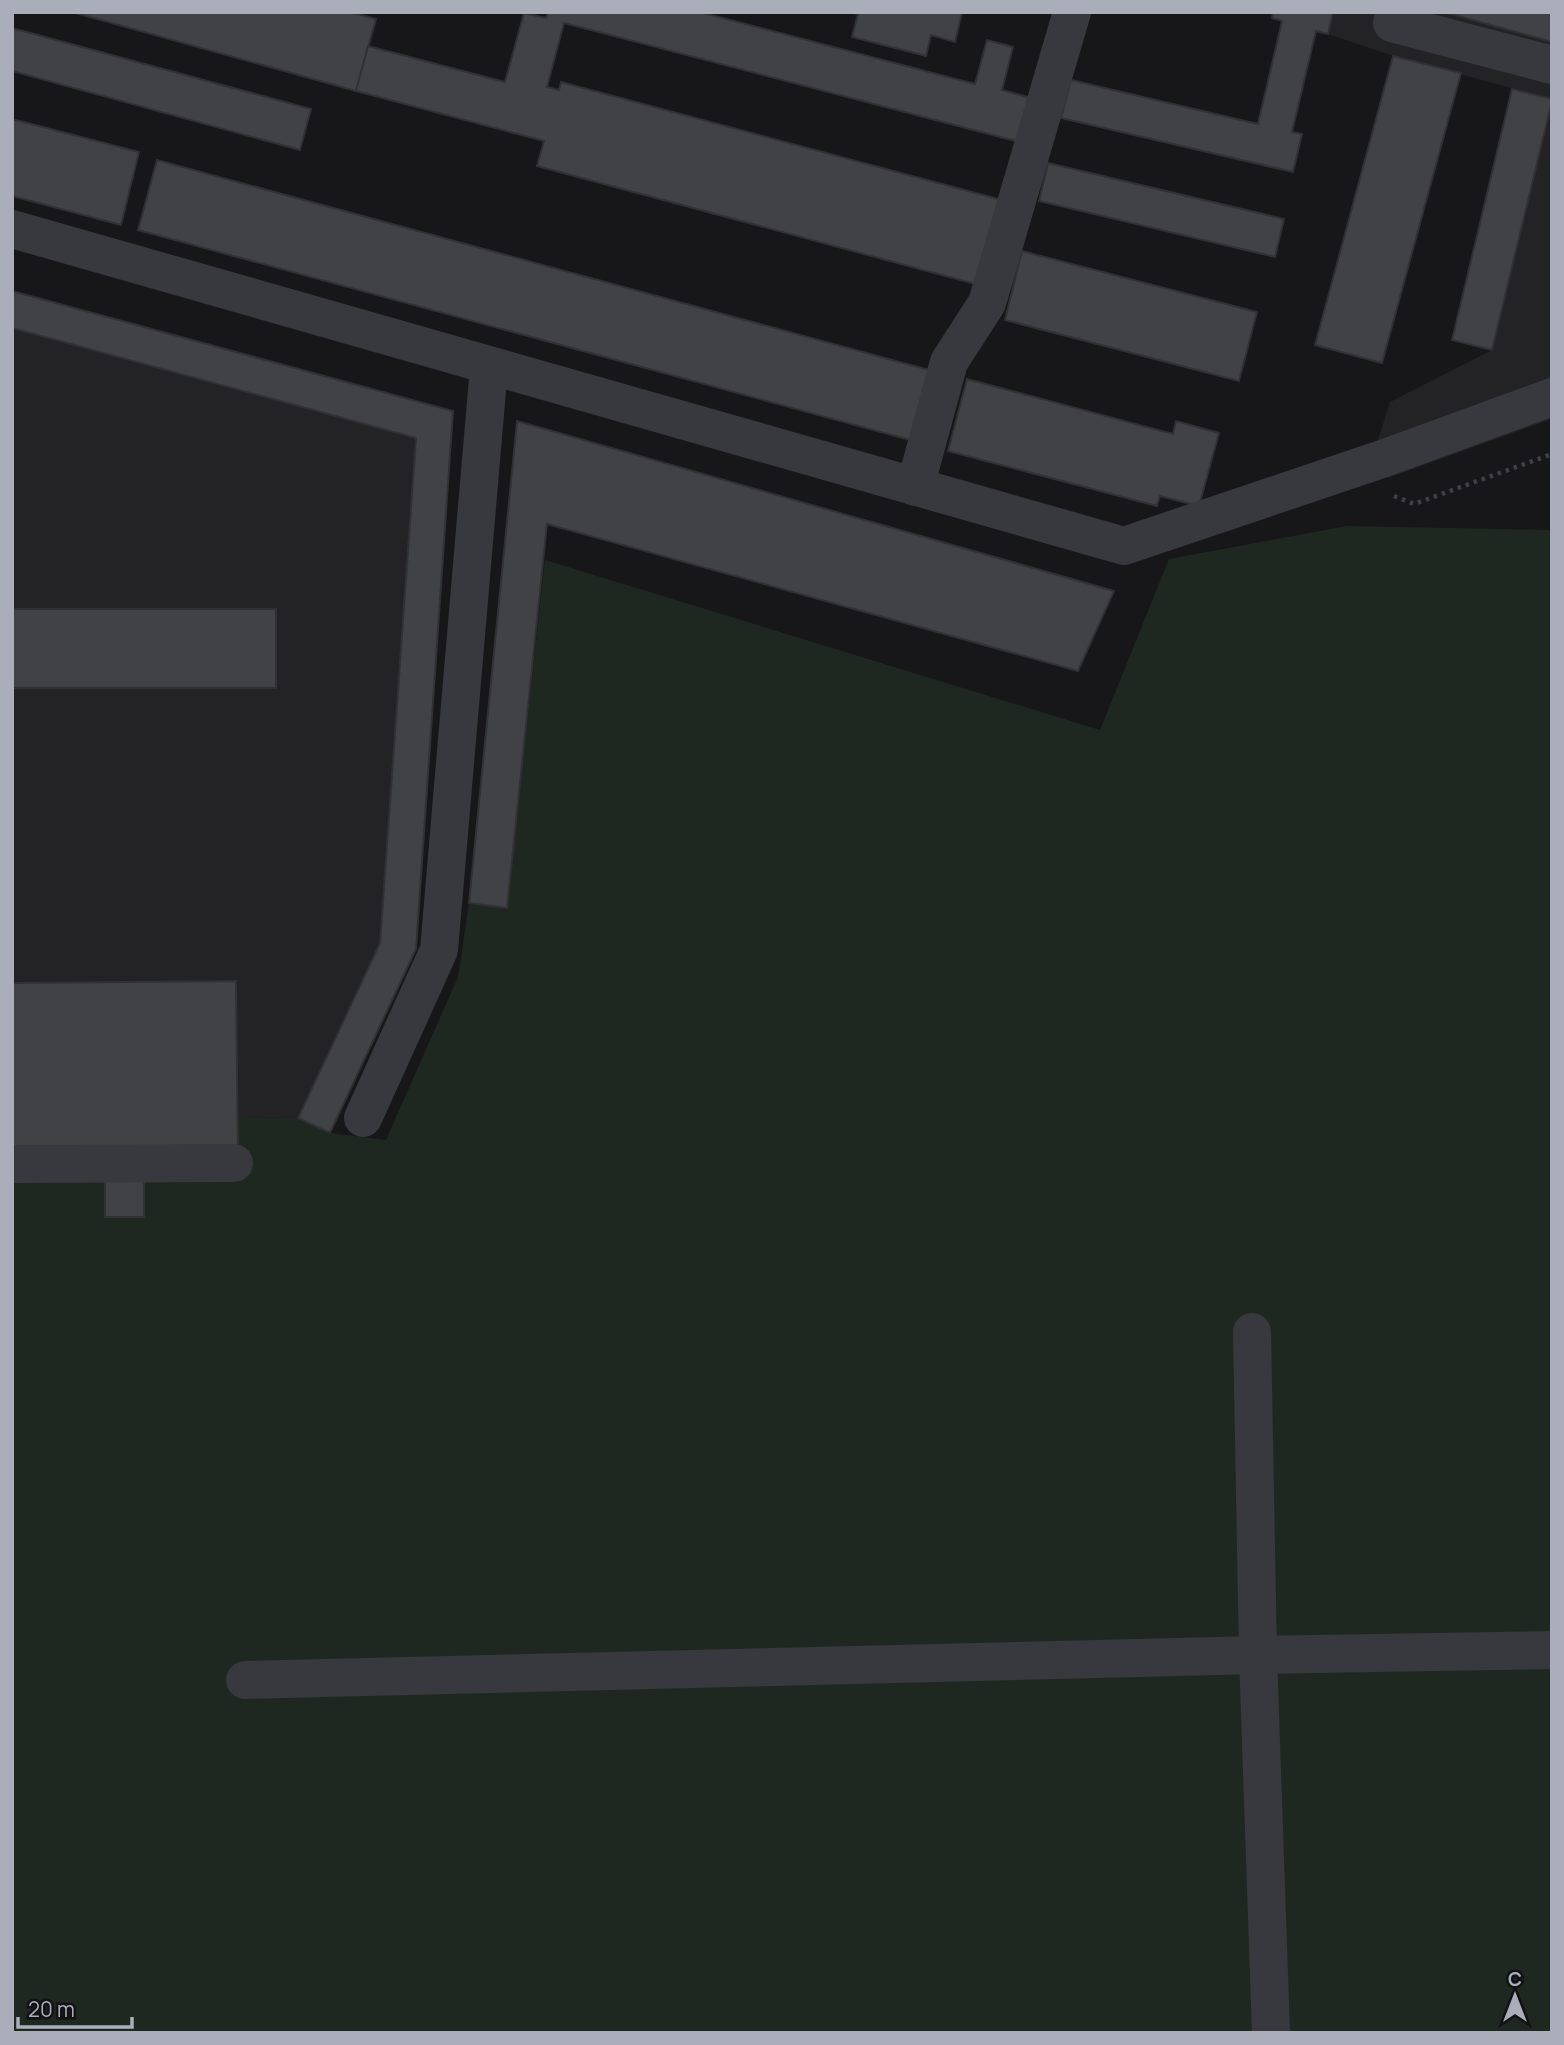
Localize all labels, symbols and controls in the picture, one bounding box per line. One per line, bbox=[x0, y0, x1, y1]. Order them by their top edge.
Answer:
north arrow bbox=[1480, 1961, 1550, 2031]
text: С bbox=[1508, 1966, 1522, 1992]
scale bar bbox=[18, 1986, 131, 2030]
text: 20 m bbox=[28, 1995, 75, 2023]

